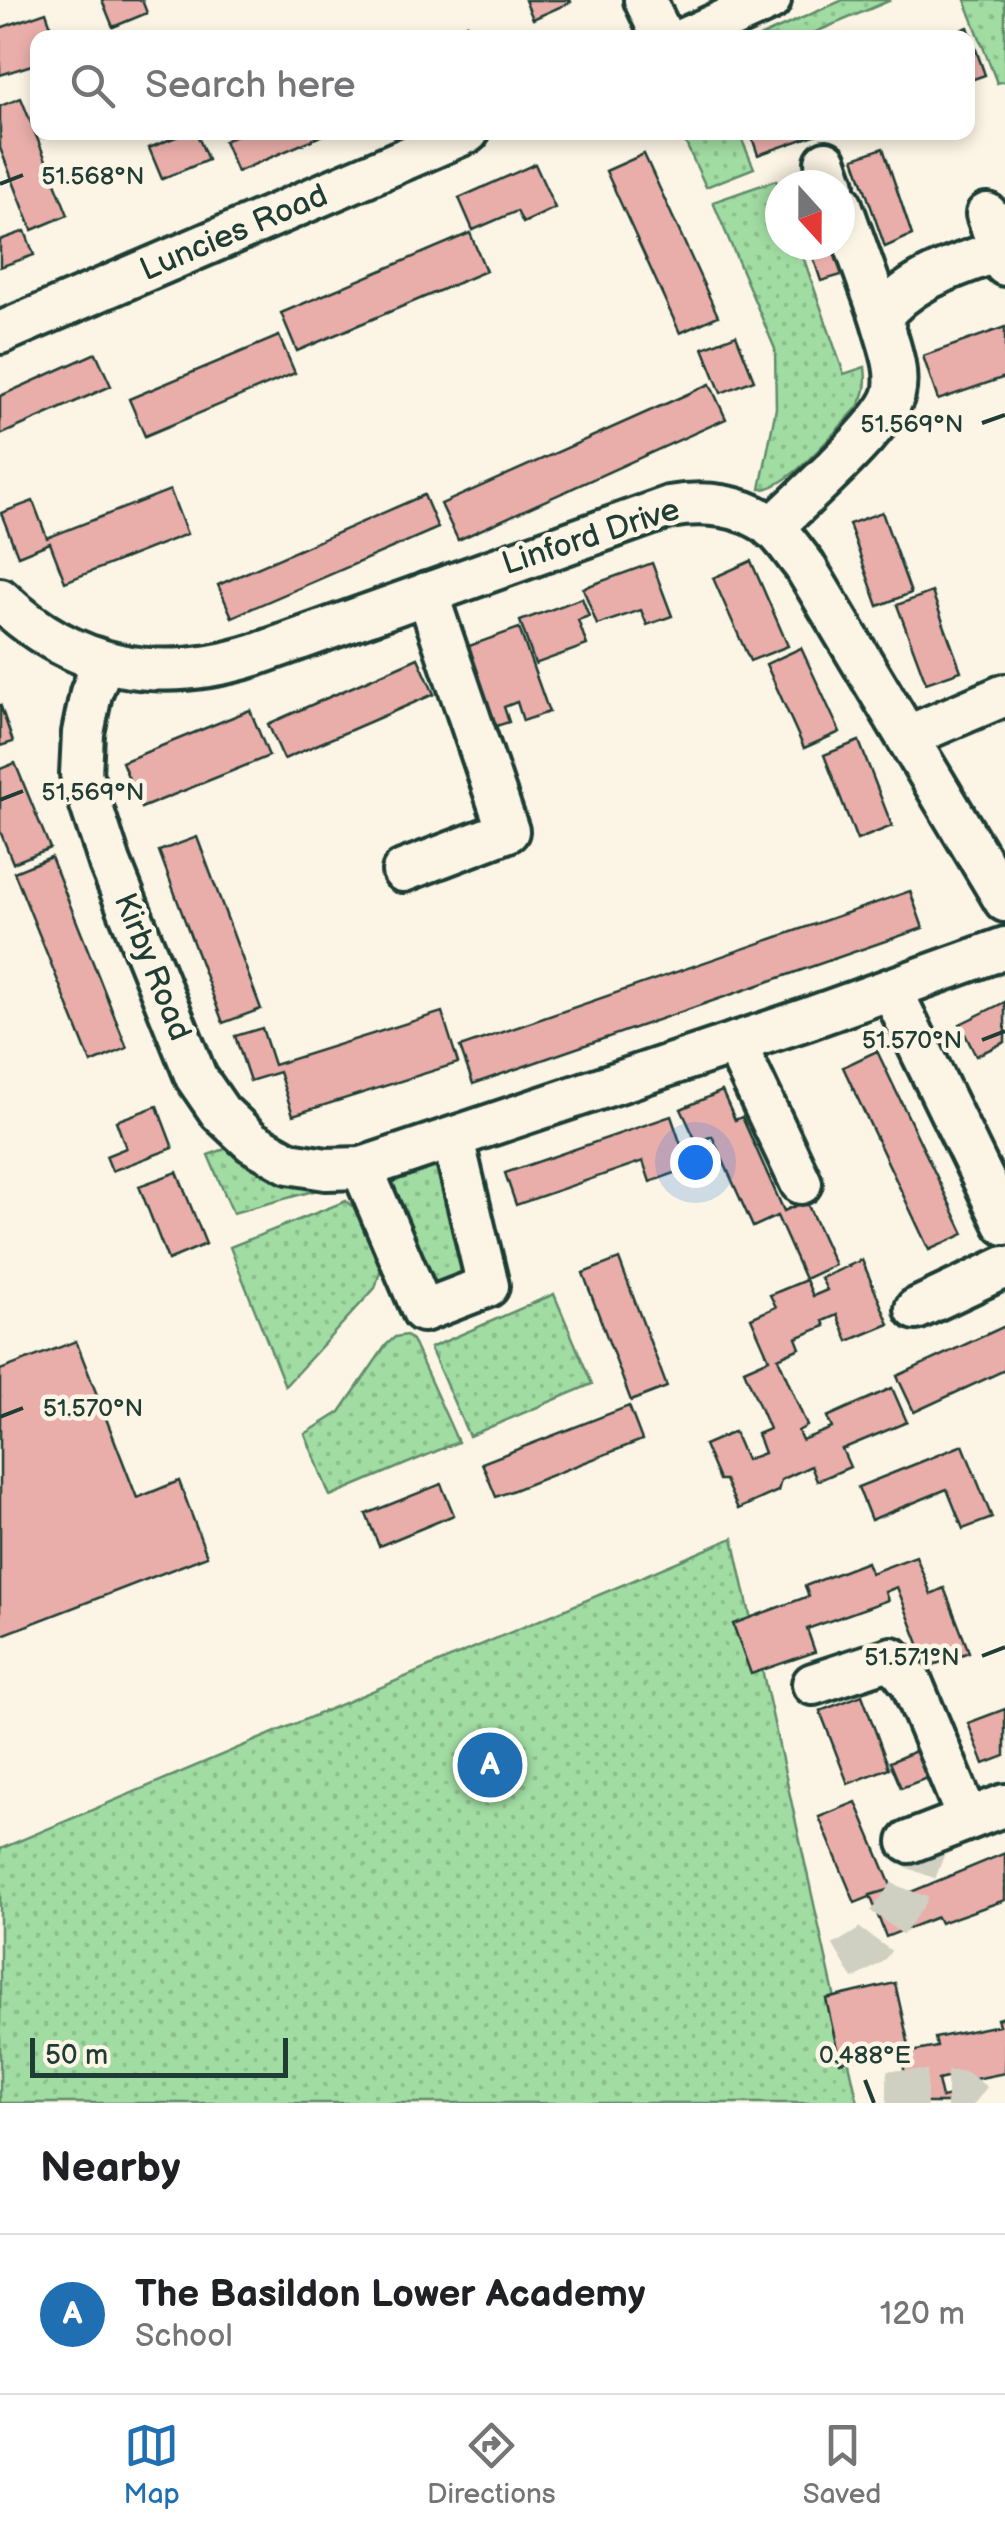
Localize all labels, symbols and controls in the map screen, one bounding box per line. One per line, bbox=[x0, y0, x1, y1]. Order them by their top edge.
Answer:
search box bbox=[30, 30, 975, 140]
icon: search bbox=[65, 58, 120, 113]
text: Search here bbox=[145, 63, 356, 108]
text: 51.568°N bbox=[41, 161, 145, 192]
north arrow bbox=[765, 170, 855, 260]
street label: Luncies Road bbox=[135, 176, 333, 290]
text: 51.569°N bbox=[860, 409, 964, 440]
street label: Linford Drive bbox=[497, 490, 685, 584]
text: 51.569°N bbox=[41, 777, 145, 808]
street label: Kirby Road bbox=[105, 888, 199, 1046]
text: 51.570°N bbox=[862, 1025, 962, 1056]
your location bbox=[670, 1137, 721, 1188]
text: 51.570°N bbox=[43, 1393, 143, 1424]
text: 51.571°N bbox=[864, 1642, 960, 1673]
pin: A bbox=[458, 1728, 522, 1802]
scale bar bbox=[30, 2033, 288, 2078]
text: 50 m bbox=[45, 2039, 108, 2072]
text: 0.488°E bbox=[819, 2040, 911, 2071]
text: Nearby bbox=[40, 2143, 180, 2194]
text: The Basildon Lower Academy bbox=[135, 2272, 645, 2317]
text: A bbox=[63, 2295, 82, 2334]
text: 120 m bbox=[880, 2295, 965, 2334]
text: School bbox=[135, 2317, 233, 2356]
tab: Map bbox=[124, 2418, 180, 2511]
tab: Directions bbox=[427, 2418, 556, 2511]
tab: Saved bbox=[803, 2418, 881, 2511]

